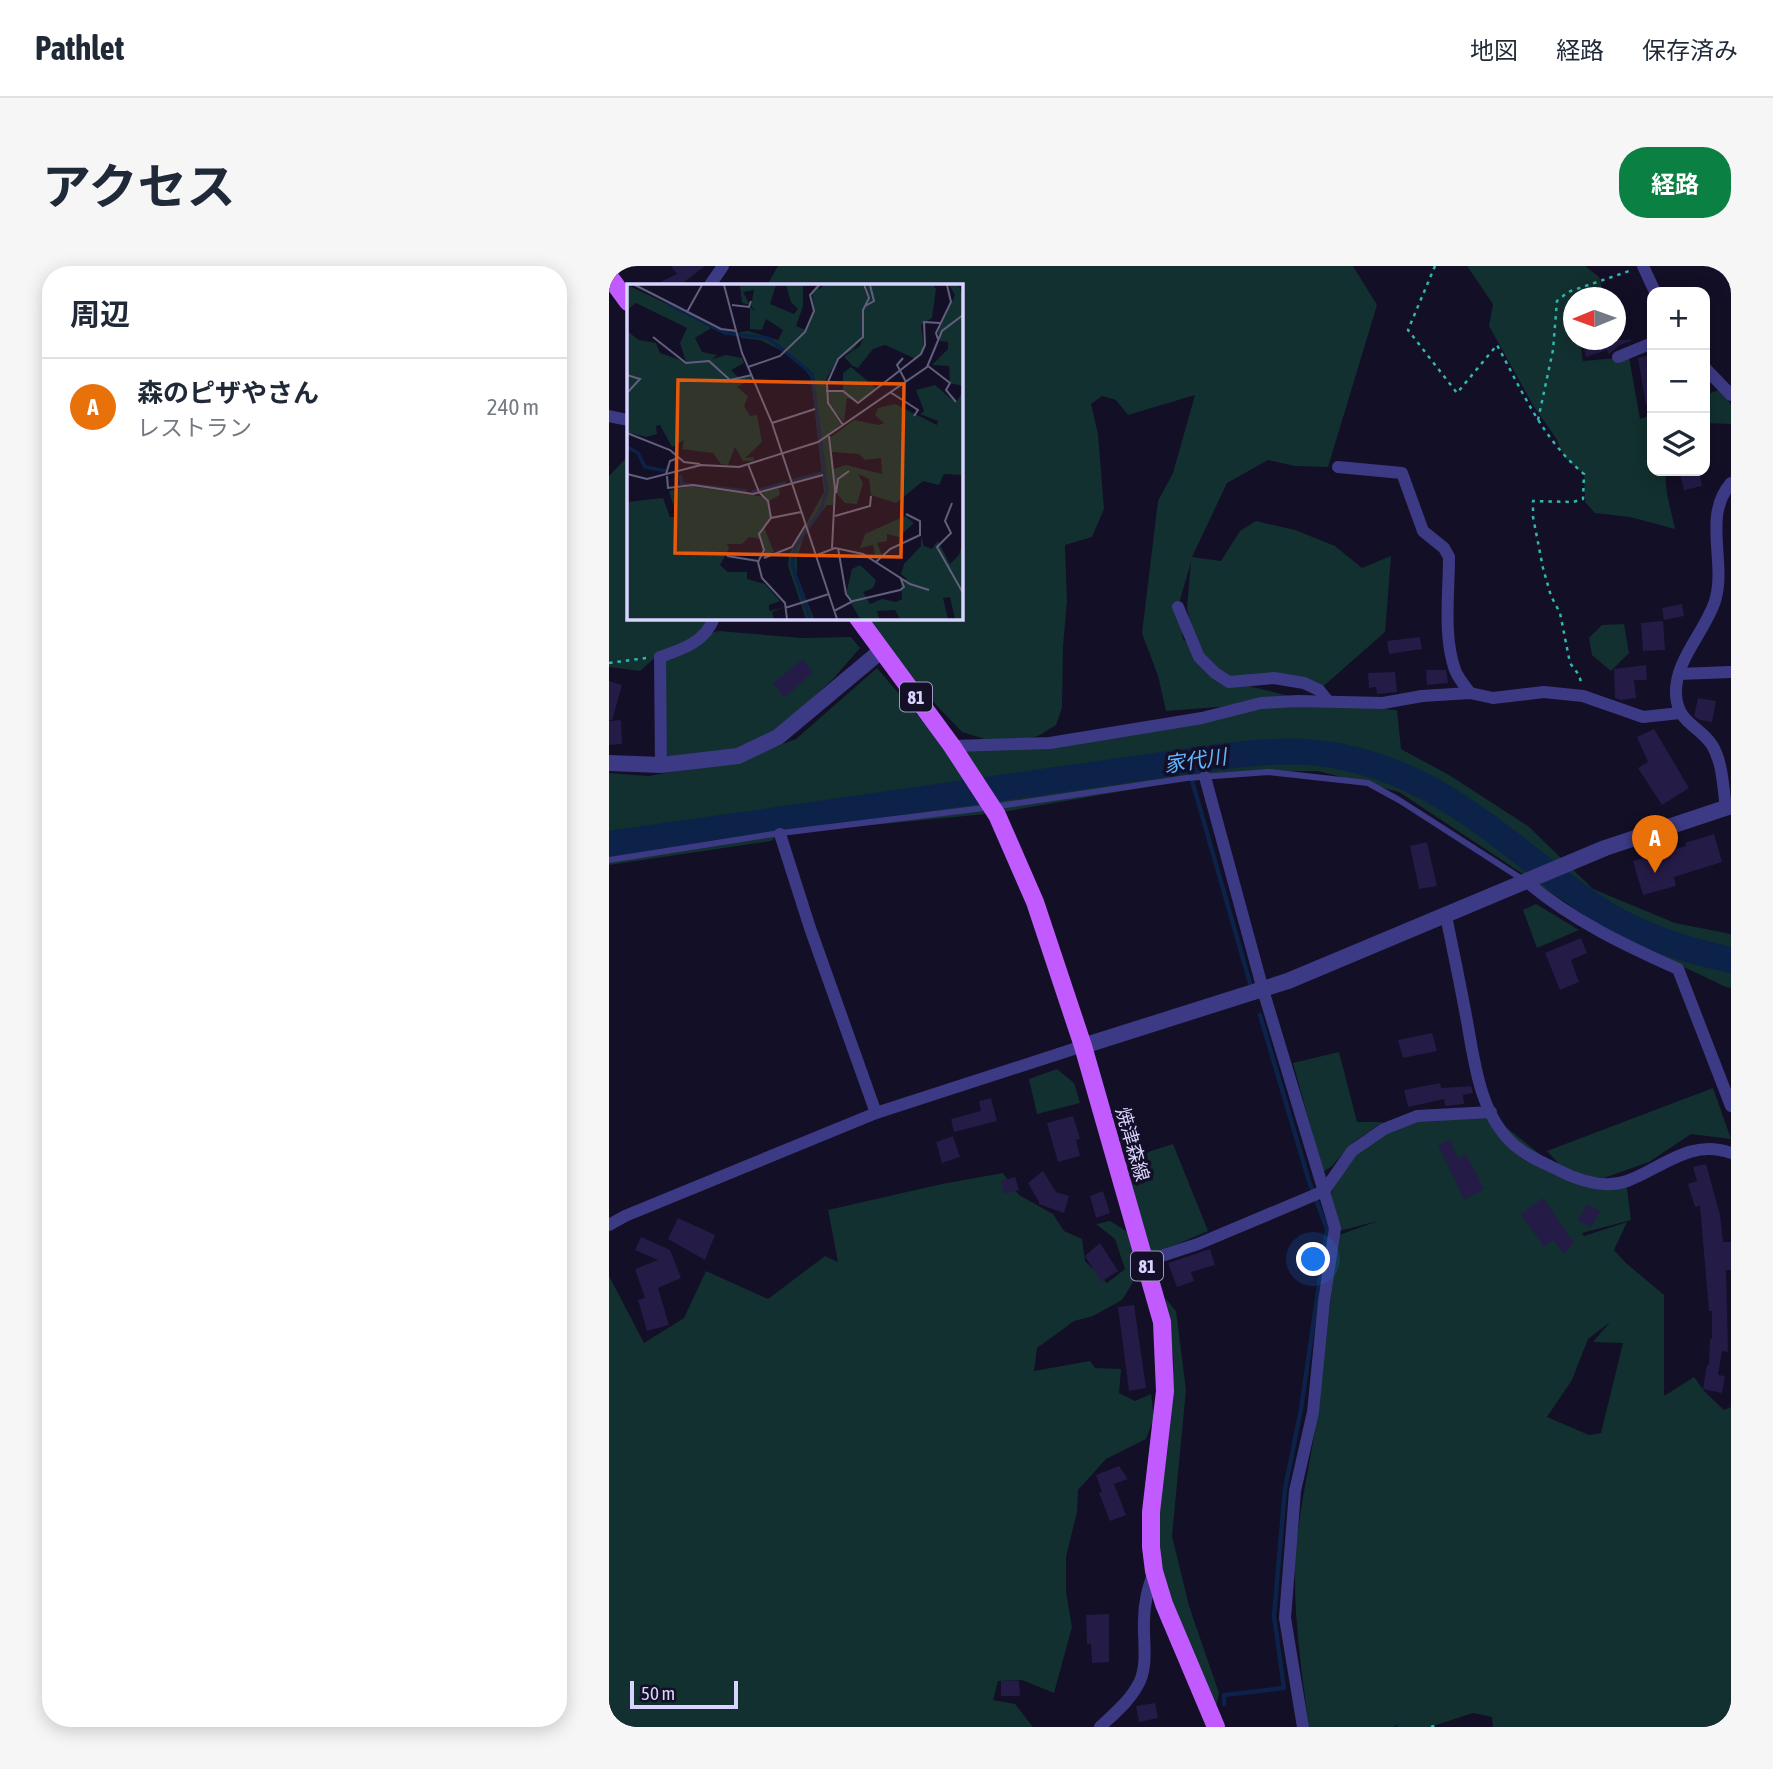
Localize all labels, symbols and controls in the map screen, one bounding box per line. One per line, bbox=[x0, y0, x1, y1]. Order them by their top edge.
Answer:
text: Pathlet bbox=[35, 29, 124, 67]
text: 地図 bbox=[1470, 37, 1518, 64]
text: 経路 bbox=[1556, 37, 1604, 64]
text: 保存済み bbox=[1642, 37, 1738, 64]
button: 経路 bbox=[1619, 147, 1731, 218]
text: アクセス bbox=[42, 158, 236, 214]
inset map bbox=[627, 284, 963, 620]
north arrow bbox=[1563, 287, 1626, 350]
map controls bbox=[1647, 287, 1710, 476]
button: + bbox=[1647, 287, 1710, 350]
text: 周辺 bbox=[70, 297, 130, 331]
button: − bbox=[1647, 350, 1710, 413]
text: 森のピザやさん bbox=[137, 378, 319, 408]
text: A bbox=[87, 394, 99, 420]
text: 240 m bbox=[487, 394, 539, 420]
button: layers bbox=[1647, 413, 1710, 476]
text: レストラン bbox=[137, 415, 252, 441]
road number: 81 bbox=[900, 682, 932, 712]
water label: 家代川 bbox=[1162, 743, 1230, 776]
pin: A bbox=[1632, 815, 1678, 873]
street label: 焼津森線 bbox=[1112, 1104, 1154, 1184]
your location bbox=[1296, 1242, 1330, 1276]
road number: 81 bbox=[1131, 1252, 1163, 1281]
scale bar bbox=[630, 1678, 739, 1710]
text: 50 m bbox=[641, 1682, 675, 1704]

